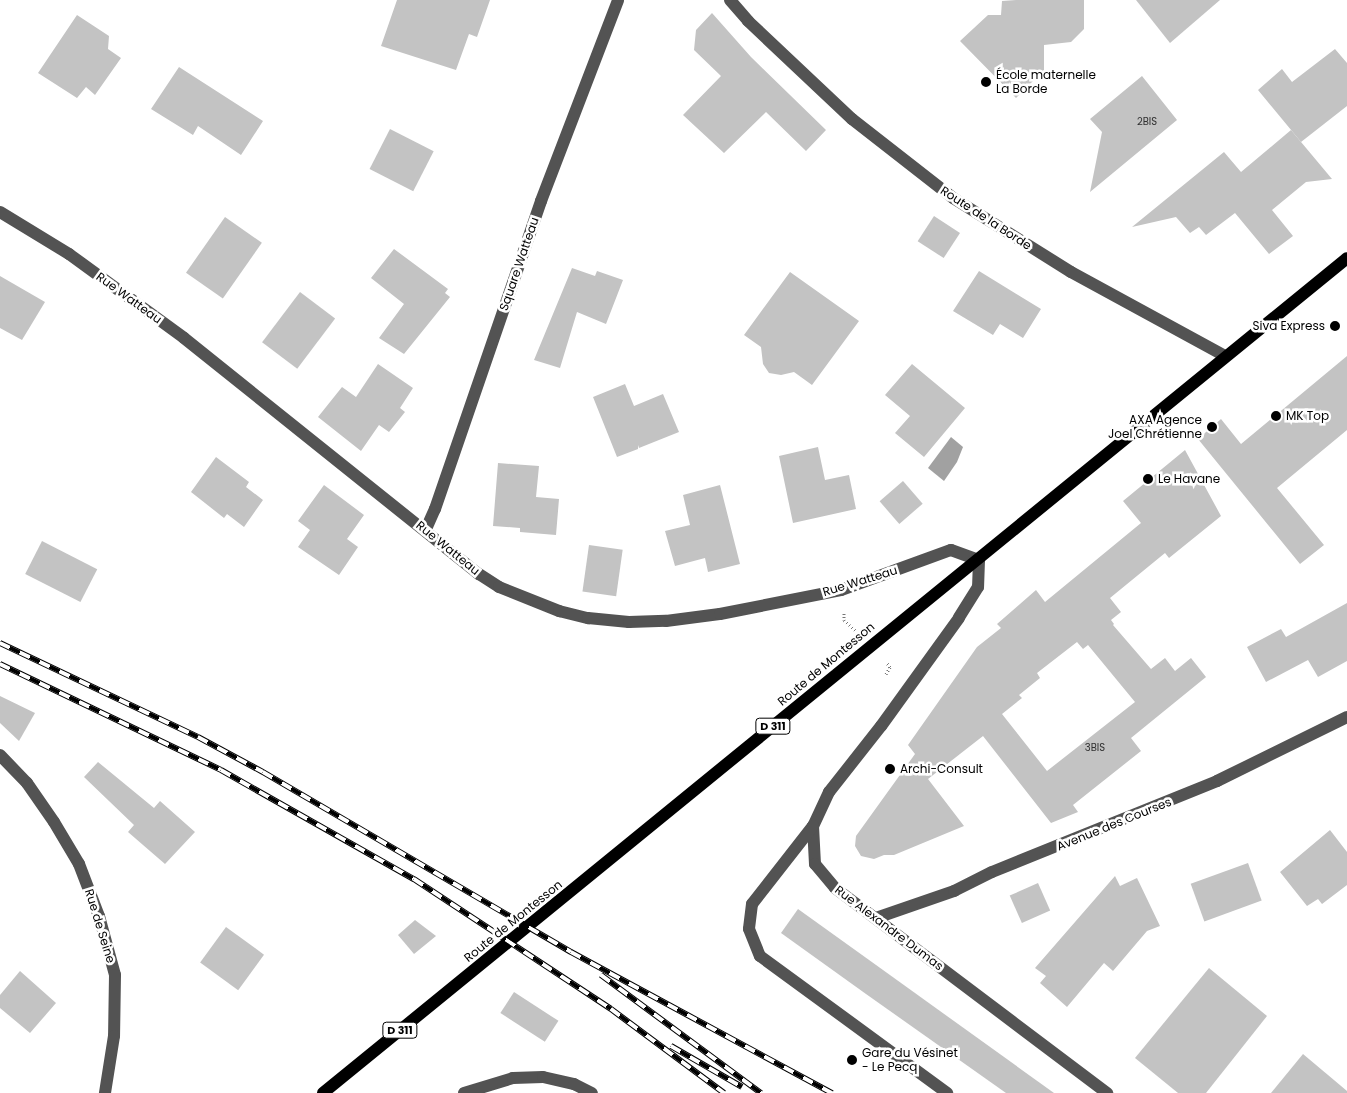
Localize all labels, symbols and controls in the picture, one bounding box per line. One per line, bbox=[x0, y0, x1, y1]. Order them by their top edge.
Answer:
place label: École maternelle La Borde bbox=[996, 68, 1096, 96]
marker: École maternelle La Borde bbox=[980, 76, 992, 88]
house number: 2BIS bbox=[1137, 116, 1157, 128]
street label: Route de la Borde bbox=[938, 183, 1034, 253]
street label: Square Watteau bbox=[496, 215, 542, 313]
street label: Rue Watteau bbox=[93, 269, 165, 327]
place label: Siva Express bbox=[1252, 319, 1325, 333]
marker: Siva Express bbox=[1329, 320, 1341, 332]
place label: MK Top bbox=[1286, 409, 1329, 423]
marker: MK Top bbox=[1270, 410, 1282, 422]
place label: AXA Agence Joel Chrétienne bbox=[1108, 413, 1202, 441]
marker: AXA Agence Joel Chrétienne bbox=[1206, 421, 1218, 433]
place label: Le Havane bbox=[1158, 472, 1220, 486]
marker: Le Havane bbox=[1142, 473, 1154, 485]
street label: Rue Watteau bbox=[413, 518, 483, 578]
street label: Rue Watteau bbox=[821, 563, 899, 599]
street label: Route de Montesson bbox=[775, 619, 877, 709]
road number: D 311 bbox=[754, 718, 792, 734]
house number: 3BIS bbox=[1085, 742, 1105, 754]
place label: Archi-Consult bbox=[900, 762, 983, 776]
marker: Archi-Consult bbox=[884, 763, 896, 775]
street label: Avenue des Courses bbox=[1055, 794, 1173, 854]
street label: Route de Montesson bbox=[461, 877, 565, 965]
street label: Rue Alexandre Dumas bbox=[832, 883, 946, 973]
street label: Rue de Seine bbox=[82, 887, 118, 965]
road number: D 311 bbox=[381, 1022, 419, 1038]
place label: Gare du Vésinet - Le Pecq bbox=[862, 1046, 958, 1074]
marker: Gare du Vésinet - Le Pecq bbox=[846, 1054, 858, 1066]

